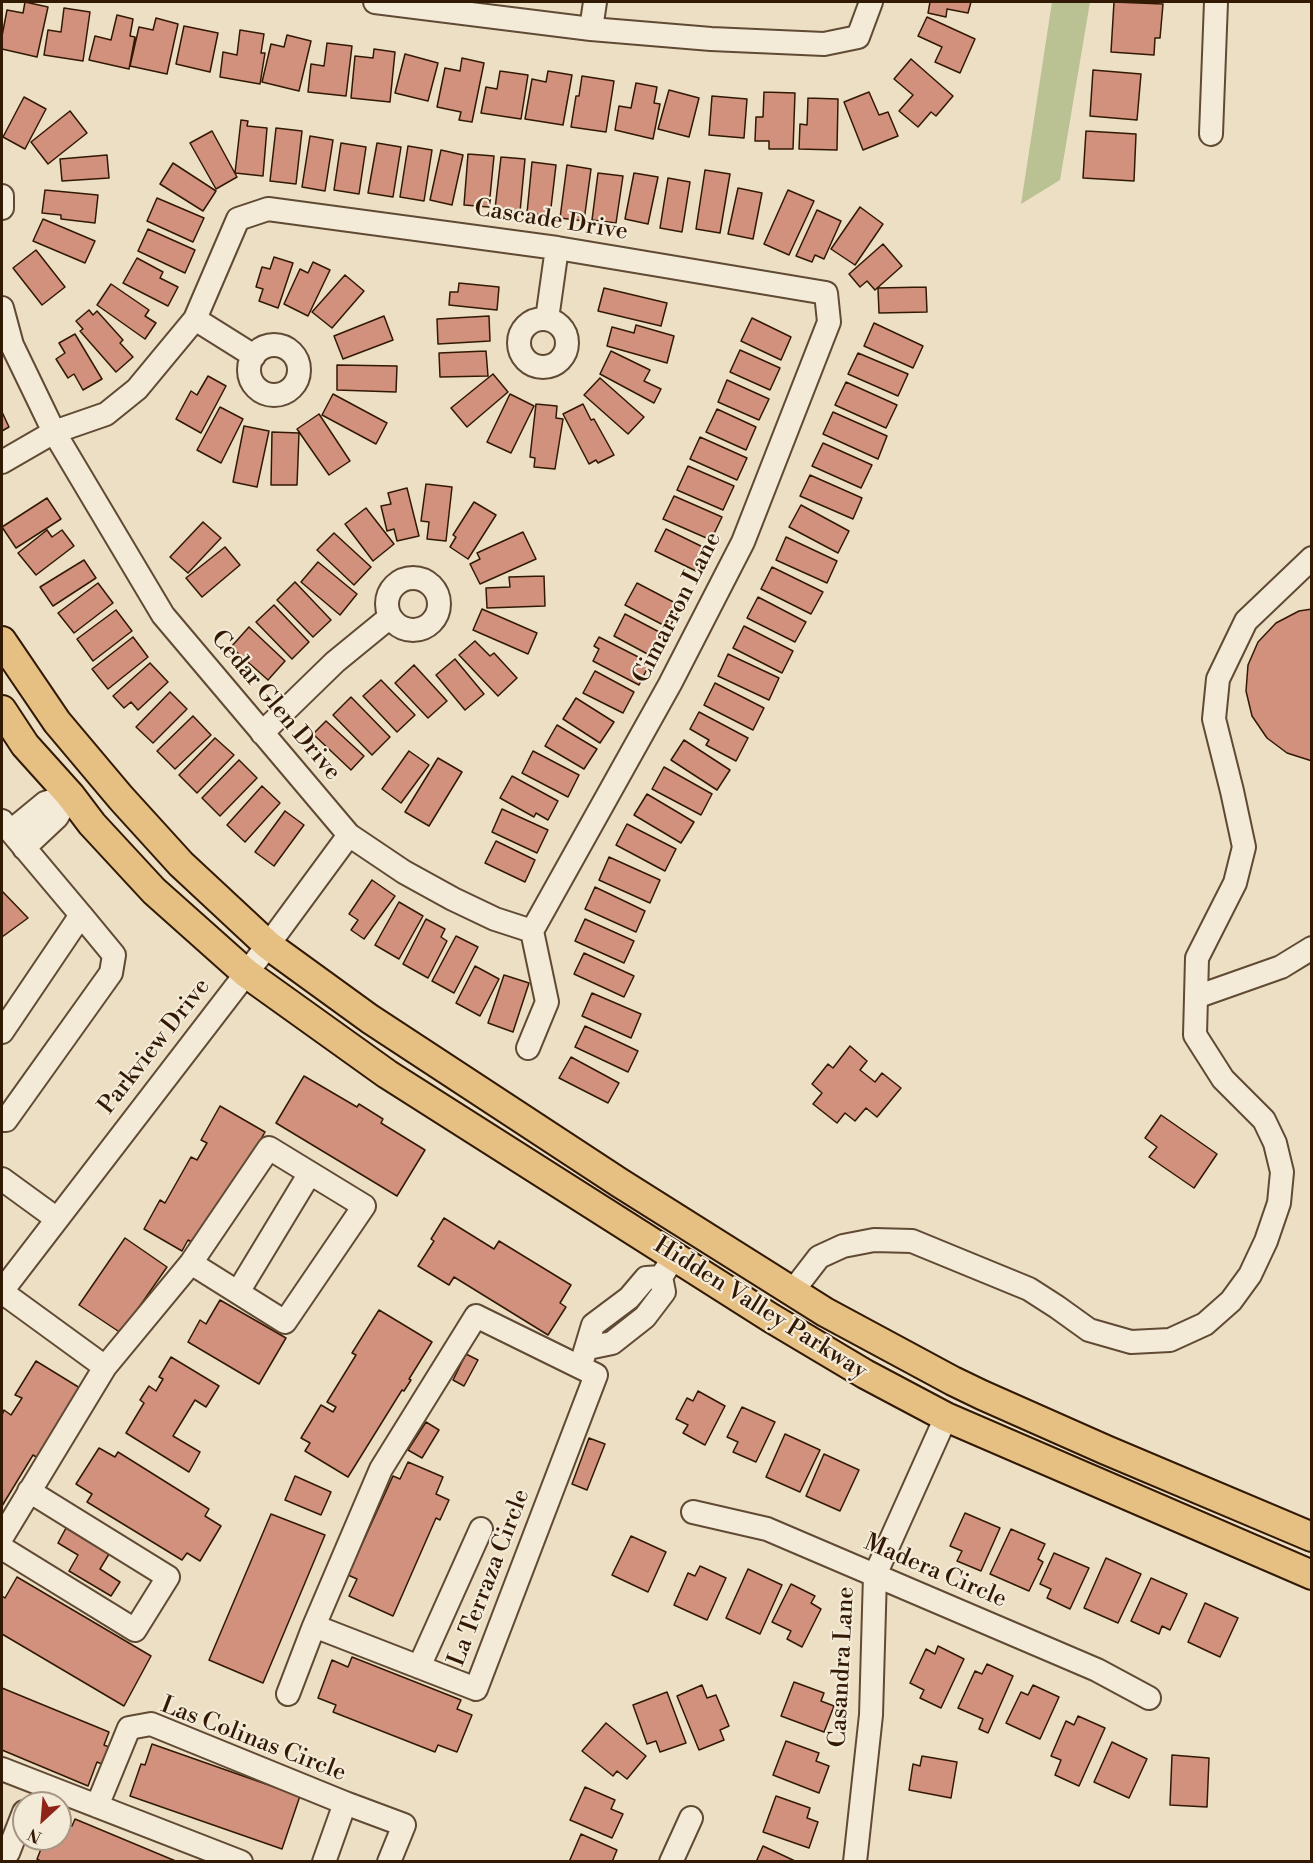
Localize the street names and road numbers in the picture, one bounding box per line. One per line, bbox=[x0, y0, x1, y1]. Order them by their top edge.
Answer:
street label: Cascade Drive bbox=[472, 195, 630, 247]
street label: Cimarron Lane bbox=[628, 528, 728, 688]
street label: Cedar Glen Drive bbox=[204, 625, 346, 787]
street label: Parkview Drive bbox=[93, 973, 217, 1121]
street label: Hidden Valley Parkway bbox=[648, 1232, 872, 1386]
street label: La Terraza Circle bbox=[443, 1485, 537, 1671]
street label: Madera Circle bbox=[859, 1529, 1011, 1615]
street label: Casandra Lane bbox=[824, 1586, 862, 1748]
street label: Las Colinas Circle bbox=[156, 1691, 350, 1789]

